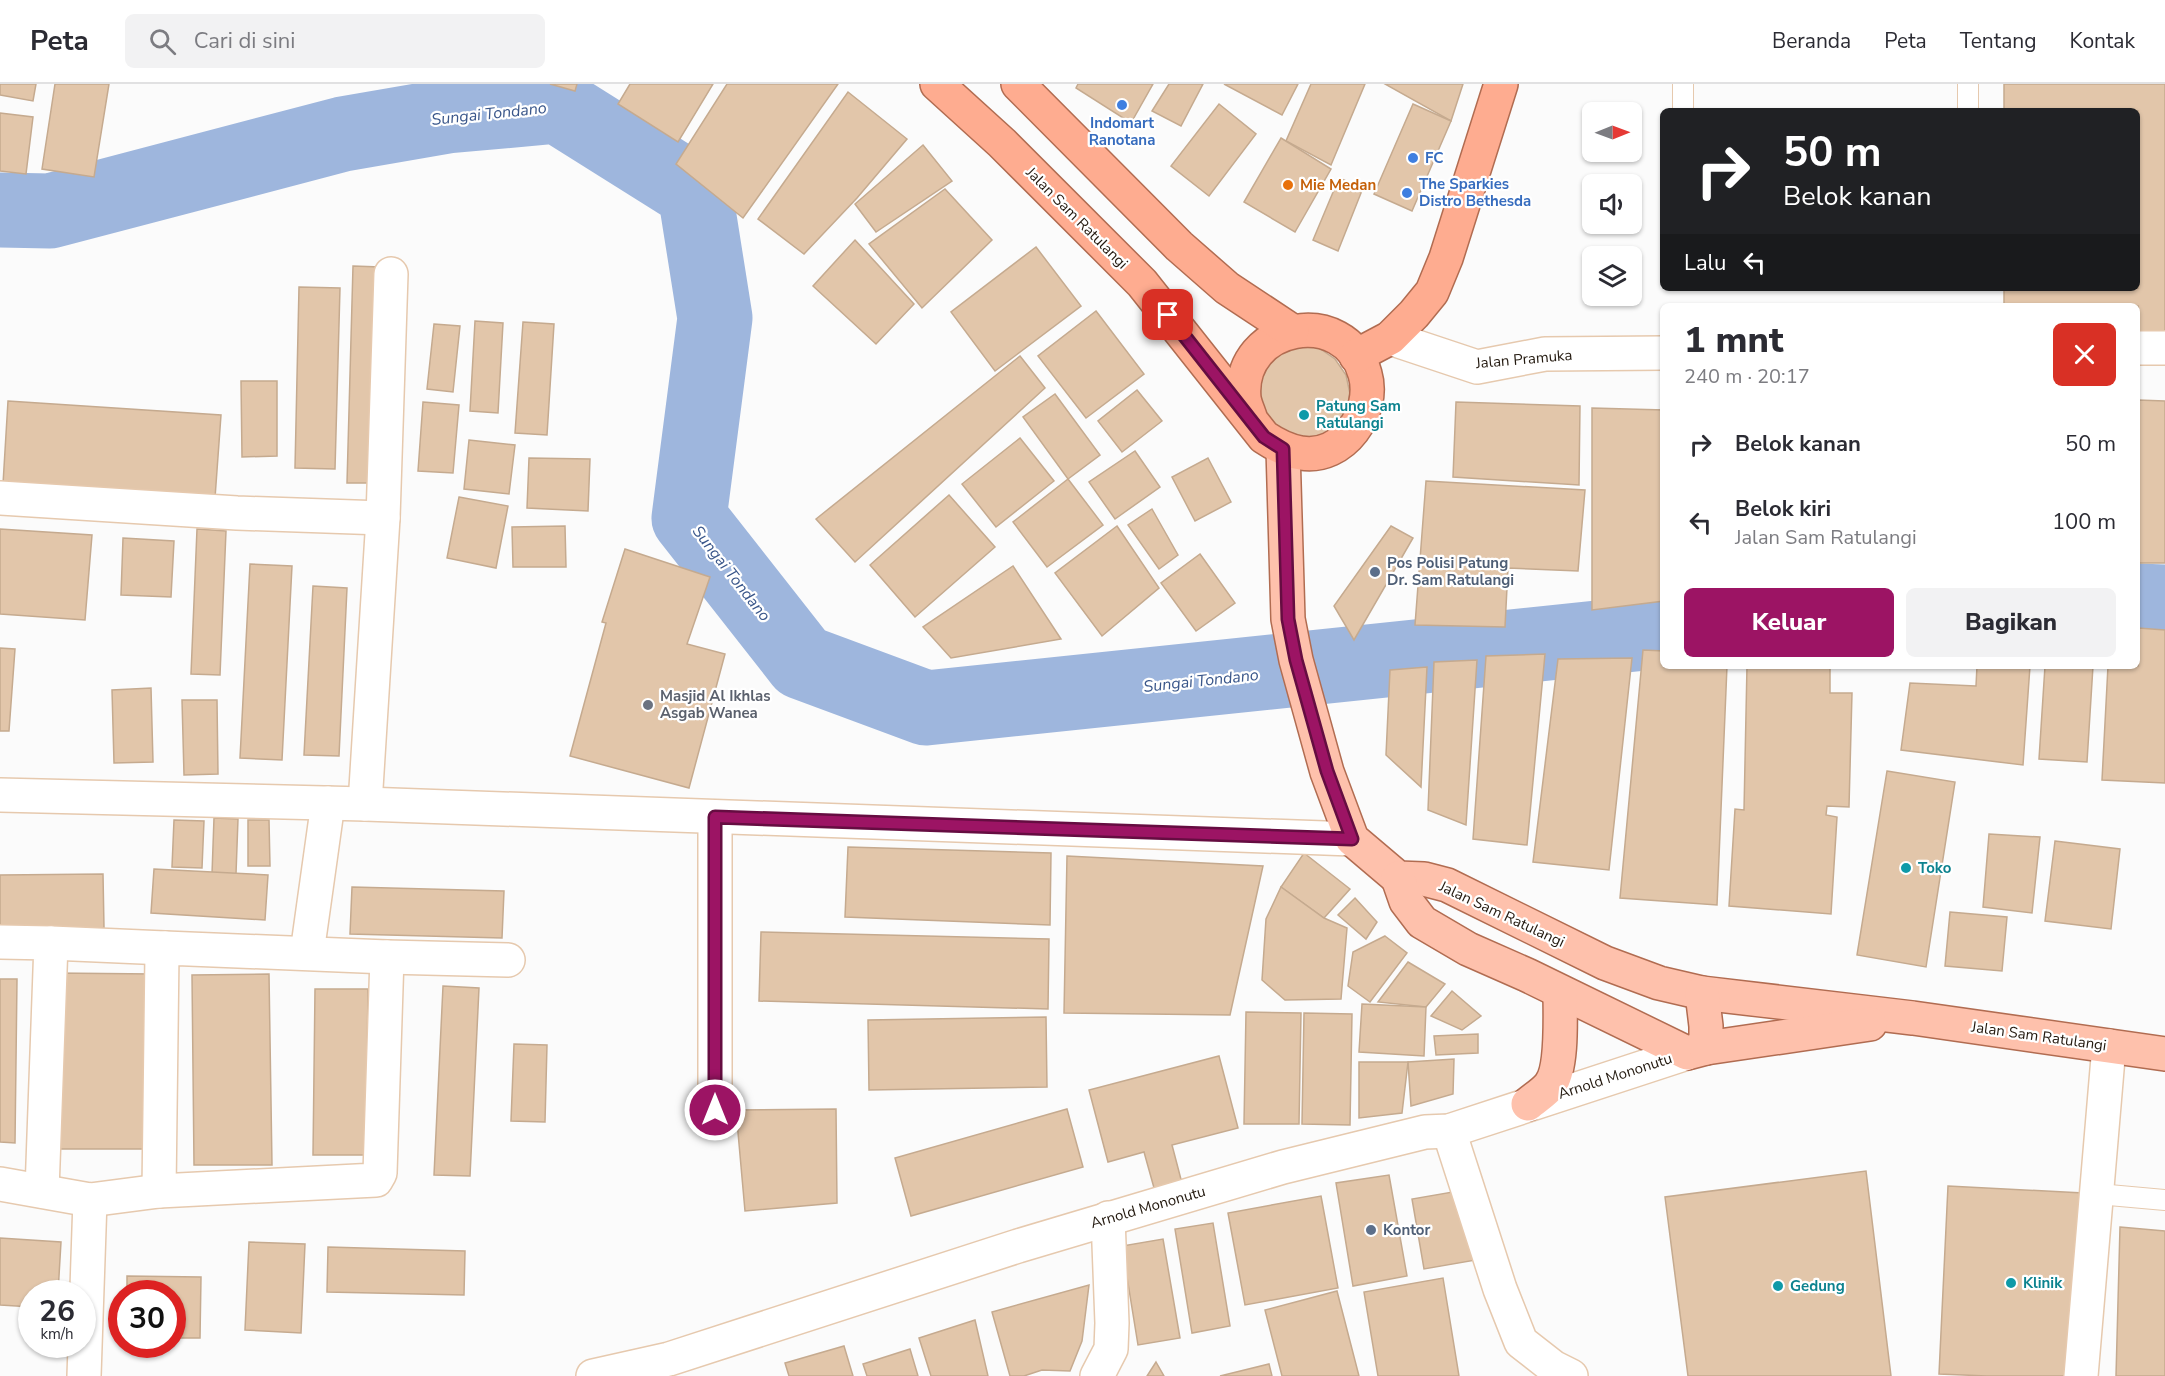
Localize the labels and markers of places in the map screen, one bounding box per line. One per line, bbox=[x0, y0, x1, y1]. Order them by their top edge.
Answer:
marker: Indomart Ranotana bbox=[1115, 98, 1129, 112]
place label: Indomart Ranotana bbox=[1089, 113, 1155, 150]
place label: FC bbox=[1425, 148, 1443, 168]
marker: FC bbox=[1406, 151, 1420, 165]
place label: The Sparkies Distro Bethesda bbox=[1419, 174, 1531, 211]
place label: Mie Medan bbox=[1300, 175, 1376, 195]
marker: Mie Medan bbox=[1281, 178, 1295, 192]
marker: The Sparkies Distro Bethesda bbox=[1400, 186, 1414, 200]
pin bbox=[1142, 289, 1193, 340]
place label: Patung Sam Ratulangi bbox=[1316, 396, 1401, 433]
marker: Patung Sam Ratulangi bbox=[1297, 408, 1311, 422]
place label: Pos Polisi Patung Dr. Sam Ratulangi bbox=[1387, 553, 1514, 590]
marker: Pos Polisi Patung Dr. Sam Ratulangi bbox=[1368, 565, 1382, 579]
place label: Masjid Al Ikhlas Asgab Wanea bbox=[660, 686, 771, 723]
marker: Masjid Al Ikhlas Asgab Wanea bbox=[641, 698, 655, 712]
place label: Toko bbox=[1918, 858, 1952, 878]
marker: Toko bbox=[1899, 861, 1913, 875]
place label: Kontor bbox=[1383, 1220, 1431, 1240]
marker: Kontor bbox=[1364, 1223, 1378, 1237]
place label: Klinik bbox=[2023, 1273, 2063, 1293]
place label: Gedung bbox=[1790, 1276, 1845, 1296]
marker: Klinik bbox=[2004, 1276, 2018, 1290]
marker: Gedung bbox=[1771, 1279, 1785, 1293]

